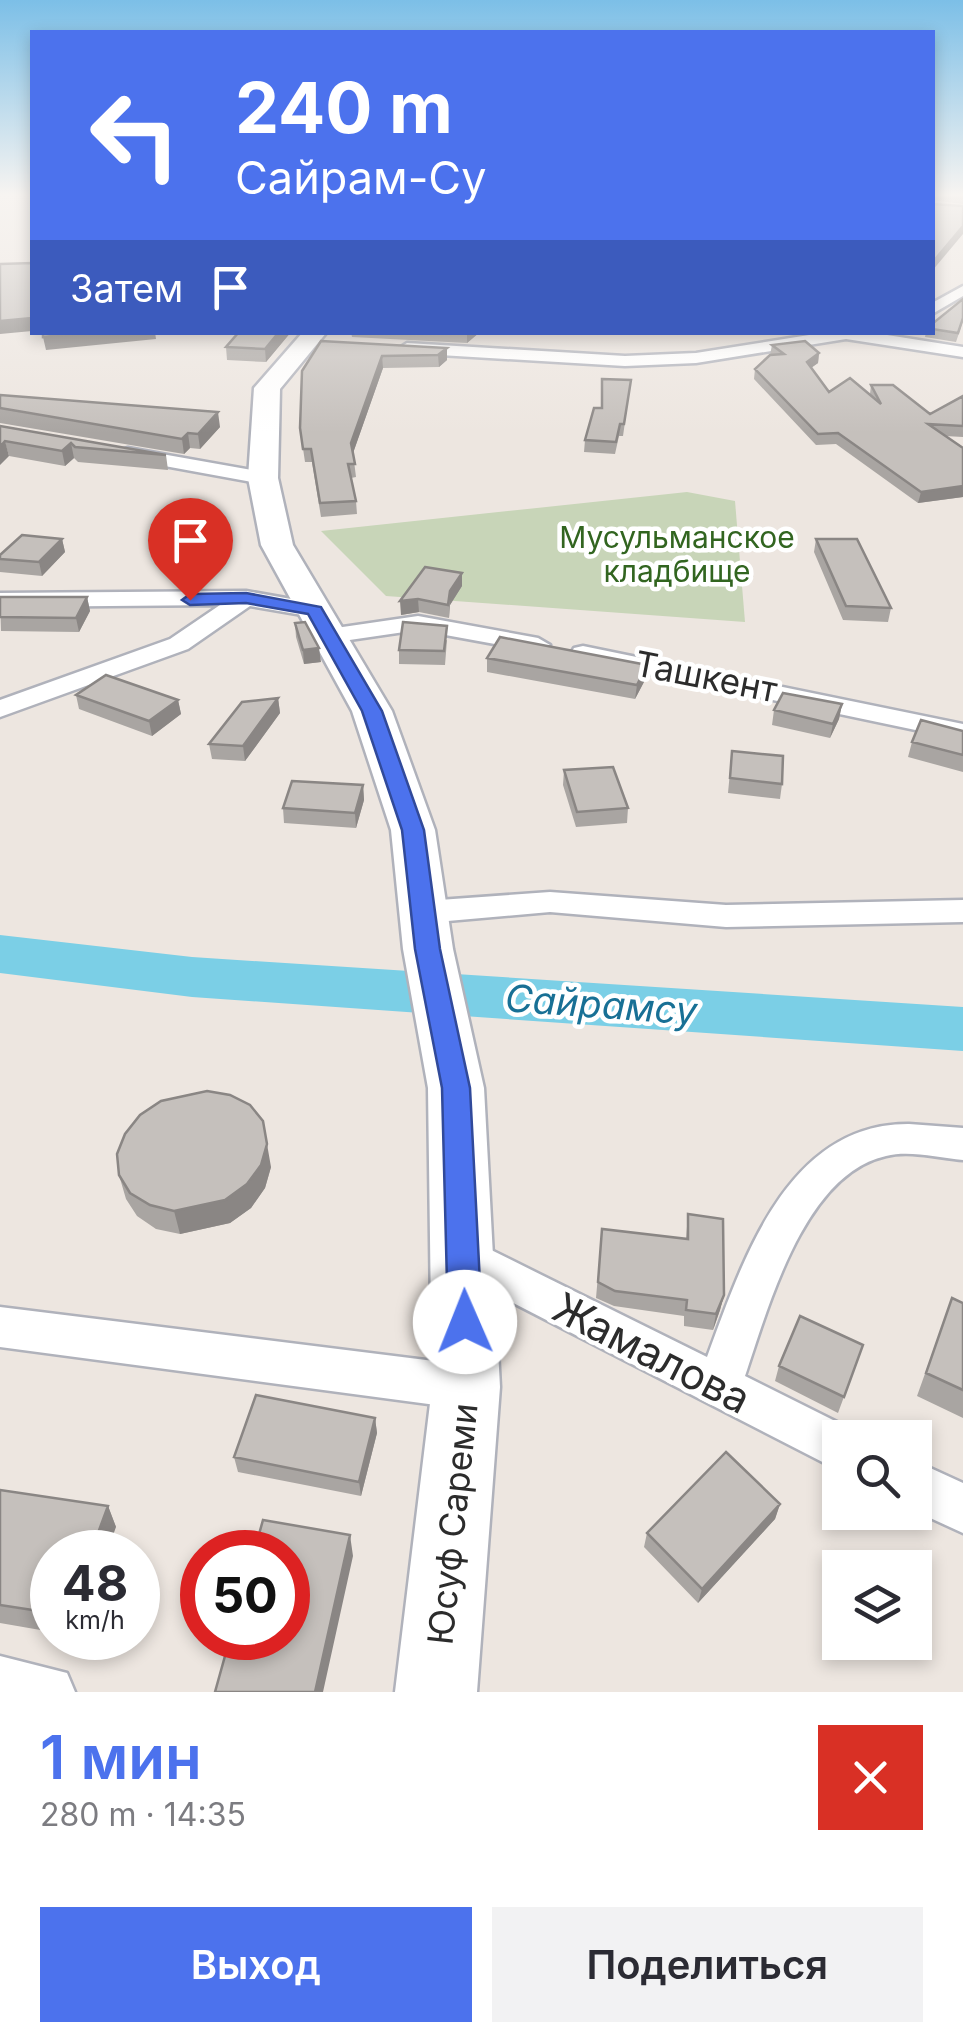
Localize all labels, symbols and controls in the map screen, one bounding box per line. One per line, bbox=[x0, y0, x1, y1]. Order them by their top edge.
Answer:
text: 240 m bbox=[235, 65, 453, 150]
icon: left bbox=[70, 70, 200, 200]
text: Сайрам-Су bbox=[235, 150, 487, 205]
icon: arrive bbox=[203, 260, 258, 315]
text: Затем bbox=[70, 265, 183, 311]
pin bbox=[148, 498, 233, 601]
icon: arrive bbox=[163, 513, 218, 568]
park label: Мусульманское кладбище bbox=[559, 519, 795, 589]
street label: Ташкент bbox=[631, 642, 781, 710]
water label: Сайрамсу bbox=[504, 974, 700, 1034]
position arrow bbox=[413, 1270, 517, 1374]
street label: Жамалова bbox=[545, 1281, 759, 1424]
street label: Юсуф Сареми bbox=[418, 1401, 486, 1647]
map controls bbox=[822, 1420, 932, 1660]
button: search bbox=[822, 1420, 932, 1530]
speed limit sign: 50 bbox=[180, 1530, 310, 1660]
button: layers bbox=[822, 1550, 932, 1660]
text: 48 bbox=[62, 1553, 128, 1613]
text: km/h bbox=[65, 1605, 125, 1635]
text: 1 мин bbox=[40, 1721, 202, 1793]
button: close bbox=[818, 1725, 923, 1830]
text: 280 m · 14:35 bbox=[40, 1795, 246, 1834]
button: Выход bbox=[40, 1907, 472, 2022]
button: Поделиться bbox=[492, 1907, 923, 2022]

